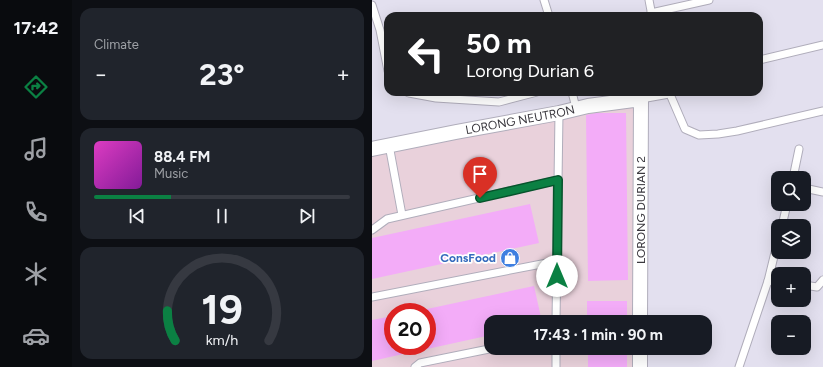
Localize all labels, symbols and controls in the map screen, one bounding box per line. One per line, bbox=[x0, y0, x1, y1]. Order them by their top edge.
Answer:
text: 17:42 bbox=[14, 17, 58, 39]
text: 50 m bbox=[466, 26, 532, 60]
icon: left bbox=[400, 28, 452, 80]
text: Climate bbox=[94, 37, 139, 52]
text: 23° bbox=[199, 56, 245, 93]
text: Lorong Durian 6 bbox=[466, 60, 594, 82]
text: − bbox=[94, 61, 108, 88]
text: + bbox=[336, 61, 350, 88]
icon: directions bbox=[22, 73, 50, 101]
street label: LORONG NEUTRON bbox=[464, 102, 576, 137]
icon: music bbox=[22, 135, 50, 163]
text: 88.4 FM bbox=[154, 148, 210, 166]
street label: LORONG DURIAN 2 bbox=[634, 156, 648, 264]
pin bbox=[463, 157, 497, 198]
icon: arrive bbox=[469, 163, 491, 185]
text: Music bbox=[154, 166, 188, 181]
map controls bbox=[771, 171, 811, 355]
button: search bbox=[771, 171, 811, 211]
icon: phone bbox=[22, 198, 50, 226]
icon: previous bbox=[126, 205, 148, 227]
icon: pause bbox=[211, 205, 233, 227]
icon: next bbox=[296, 205, 318, 227]
button: layers bbox=[771, 219, 811, 259]
shop icon: ConsFood bbox=[499, 247, 521, 269]
place label: ConsFood bbox=[440, 251, 496, 265]
position arrow bbox=[536, 255, 578, 297]
icon: climate bbox=[22, 260, 50, 288]
button: + bbox=[771, 267, 811, 307]
text: 19 bbox=[201, 284, 243, 334]
speed limit sign: 20 bbox=[384, 303, 436, 355]
button: − bbox=[771, 315, 811, 355]
icon: car bbox=[22, 322, 50, 350]
text: 17:43 · 1 min · 90 m bbox=[533, 326, 663, 344]
text: km/h bbox=[206, 331, 238, 349]

